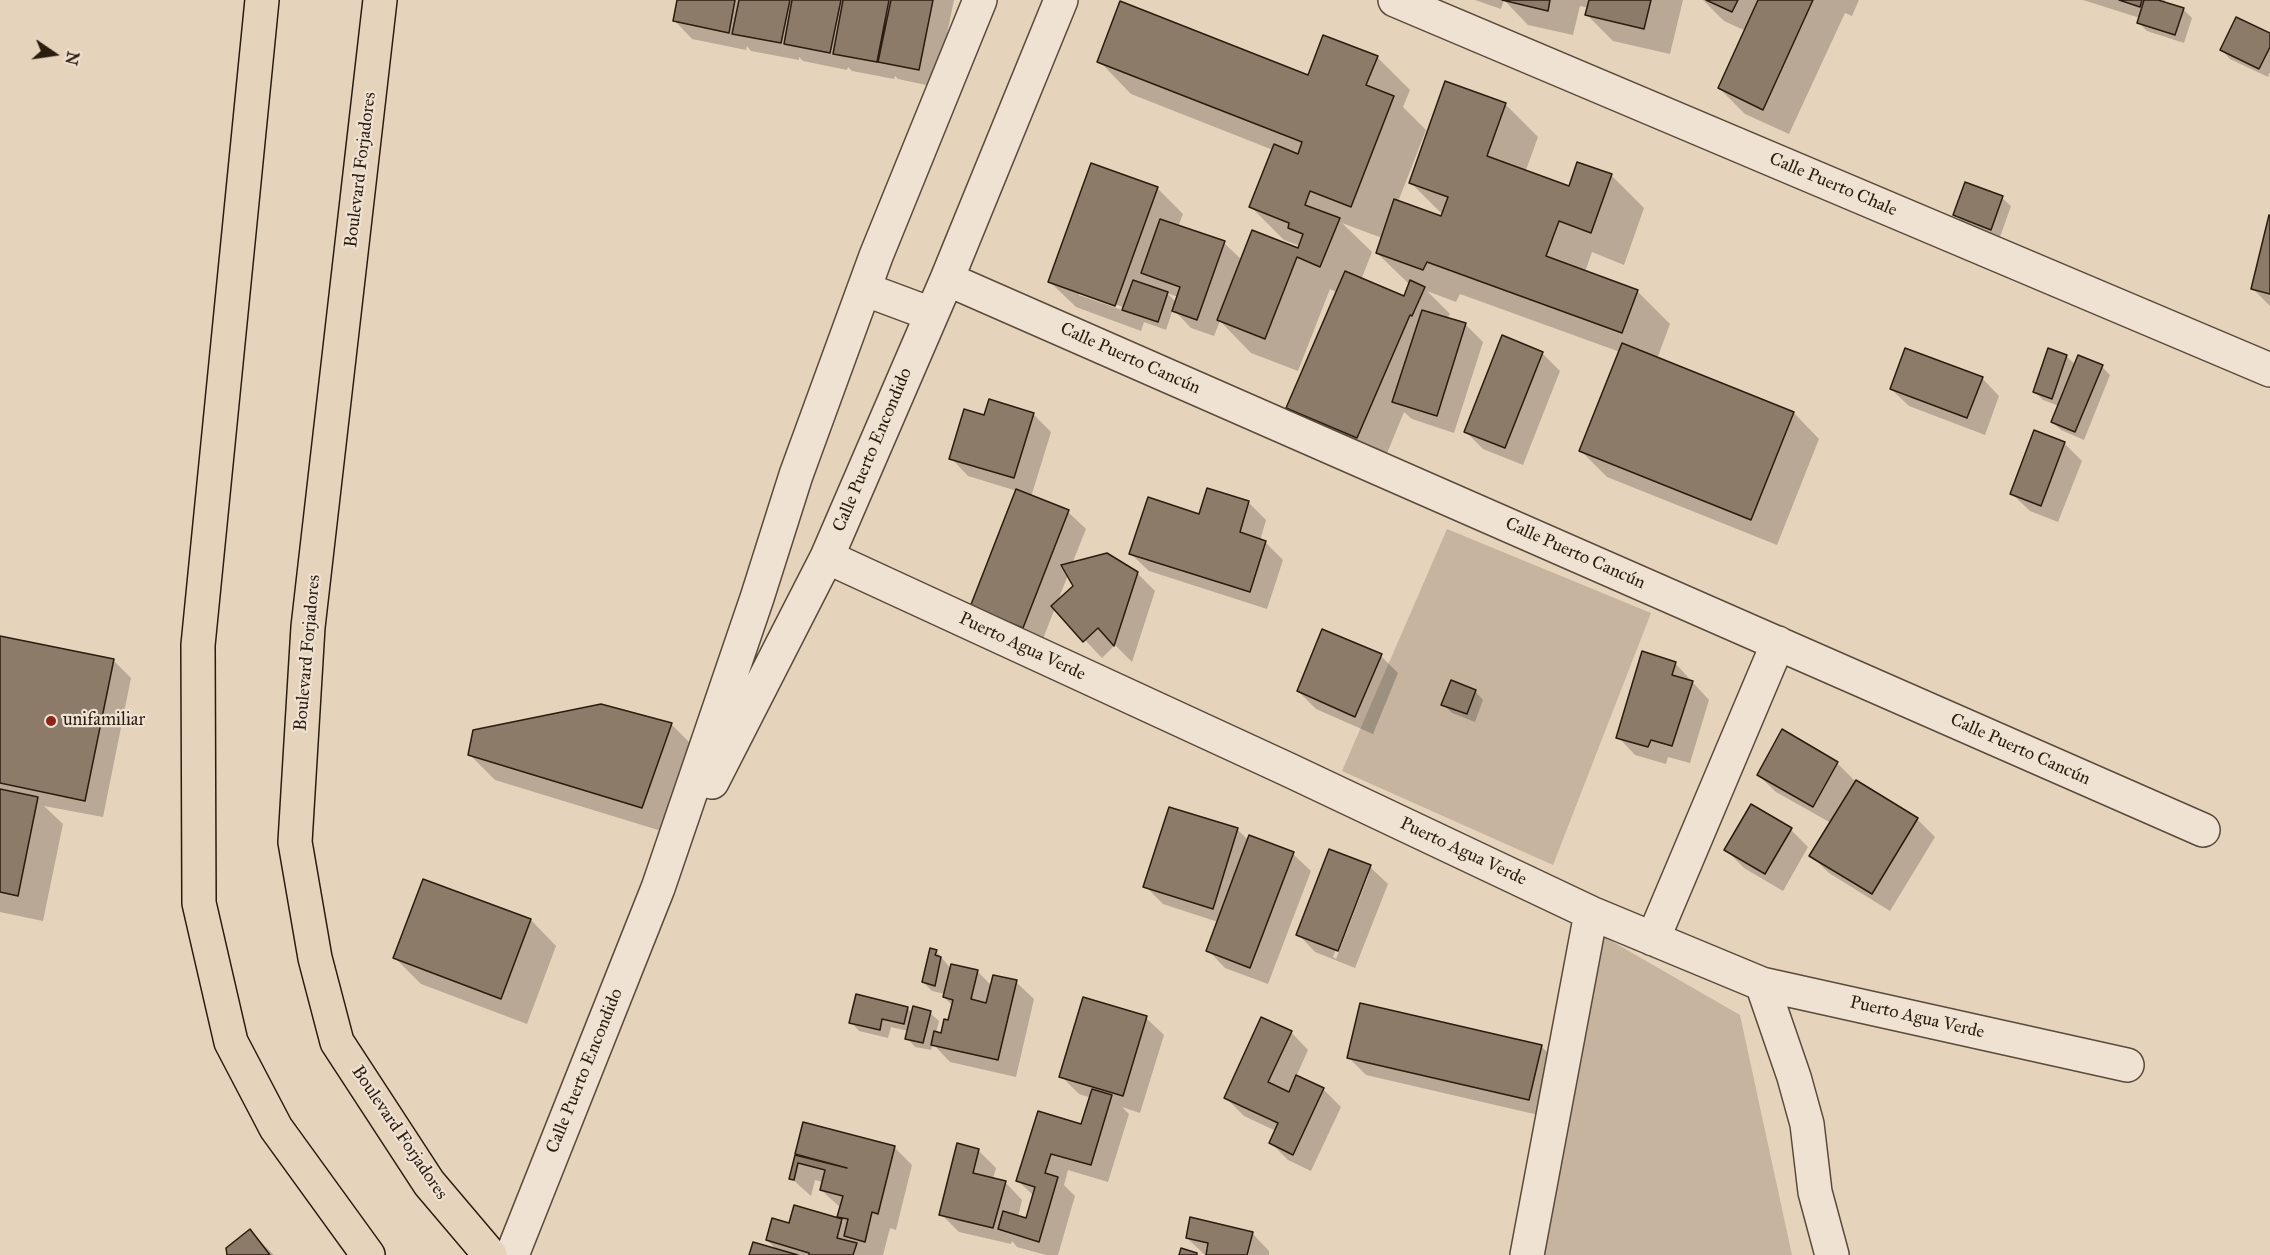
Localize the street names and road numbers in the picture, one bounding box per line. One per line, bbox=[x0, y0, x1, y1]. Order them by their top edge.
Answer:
street label: Boulevard Forjadores bbox=[341, 91, 381, 249]
street label: Calle Puerto Chale bbox=[1766, 148, 1900, 222]
street label: Calle Puerto Cancún bbox=[1057, 318, 1203, 400]
street label: Calle Puerto Encondido bbox=[829, 365, 917, 535]
street label: Calle Puerto Cancún bbox=[1502, 513, 1648, 595]
street label: Boulevard Forjadores bbox=[290, 574, 326, 732]
street label: Puerto Agua Verde bbox=[955, 608, 1089, 686]
street label: Calle Puerto Cancún bbox=[1947, 709, 2093, 791]
street label: Puerto Agua Verde bbox=[1396, 813, 1530, 891]
street label: Calle Puerto Encondido bbox=[542, 985, 628, 1157]
street label: Puerto Agua Verde bbox=[1848, 992, 1986, 1044]
street label: Boulevard Forjadores bbox=[346, 1062, 452, 1204]

